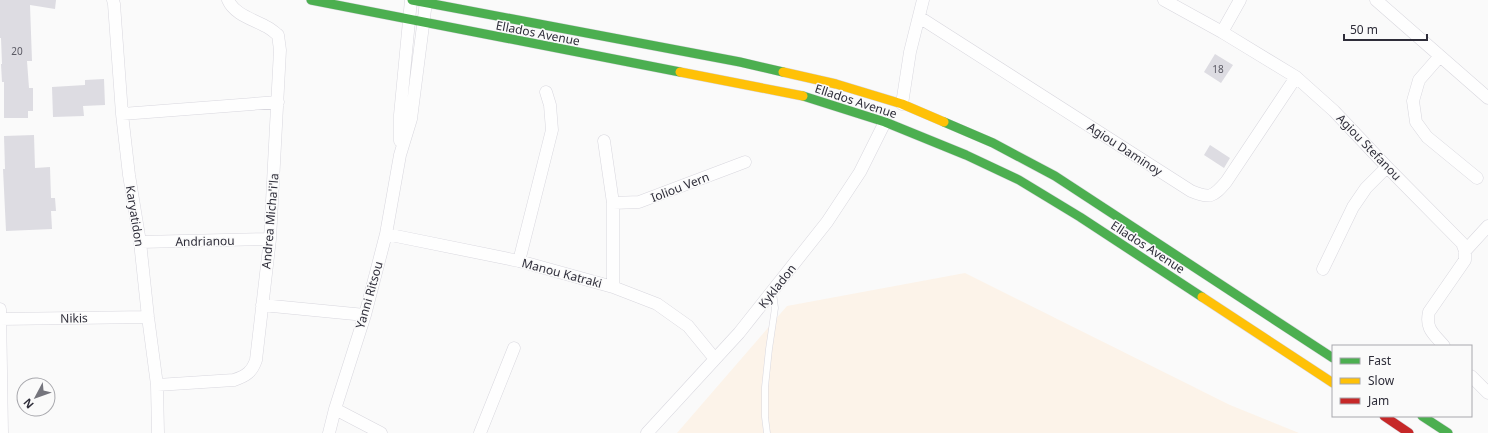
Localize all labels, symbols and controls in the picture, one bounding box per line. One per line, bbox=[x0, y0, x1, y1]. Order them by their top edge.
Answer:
scale bar bbox=[1344, 16, 1427, 42]
street label: Ellados Avenue bbox=[495, 17, 582, 50]
text: 50 m bbox=[1350, 21, 1378, 38]
house number: 20 bbox=[11, 44, 23, 58]
house number: 18 bbox=[1212, 62, 1224, 76]
street label: Ellados Avenue bbox=[813, 80, 899, 122]
street label: Agiou Stefanou bbox=[1333, 110, 1405, 184]
street label: Agiou Daminoy bbox=[1084, 118, 1167, 180]
street label: Ioliou Vern bbox=[648, 168, 712, 206]
street label: Andrea Micha'i'la bbox=[257, 172, 283, 270]
street label: Karyatidon bbox=[122, 184, 148, 248]
street label: Ellados Avenue bbox=[1108, 217, 1189, 277]
street label: Andrianou bbox=[175, 232, 235, 250]
street label: Manou Katraki bbox=[520, 254, 604, 292]
street label: Yanni Ritsou bbox=[351, 259, 387, 331]
street label: Kykladon bbox=[754, 260, 800, 312]
street label: Nikis bbox=[60, 309, 88, 327]
legend bbox=[1332, 345, 1472, 417]
text: Fast bbox=[1368, 352, 1392, 369]
text: Slow bbox=[1368, 372, 1395, 389]
north arrow bbox=[16, 377, 56, 417]
text: Jam bbox=[1367, 392, 1389, 409]
text: N bbox=[19, 396, 37, 412]

